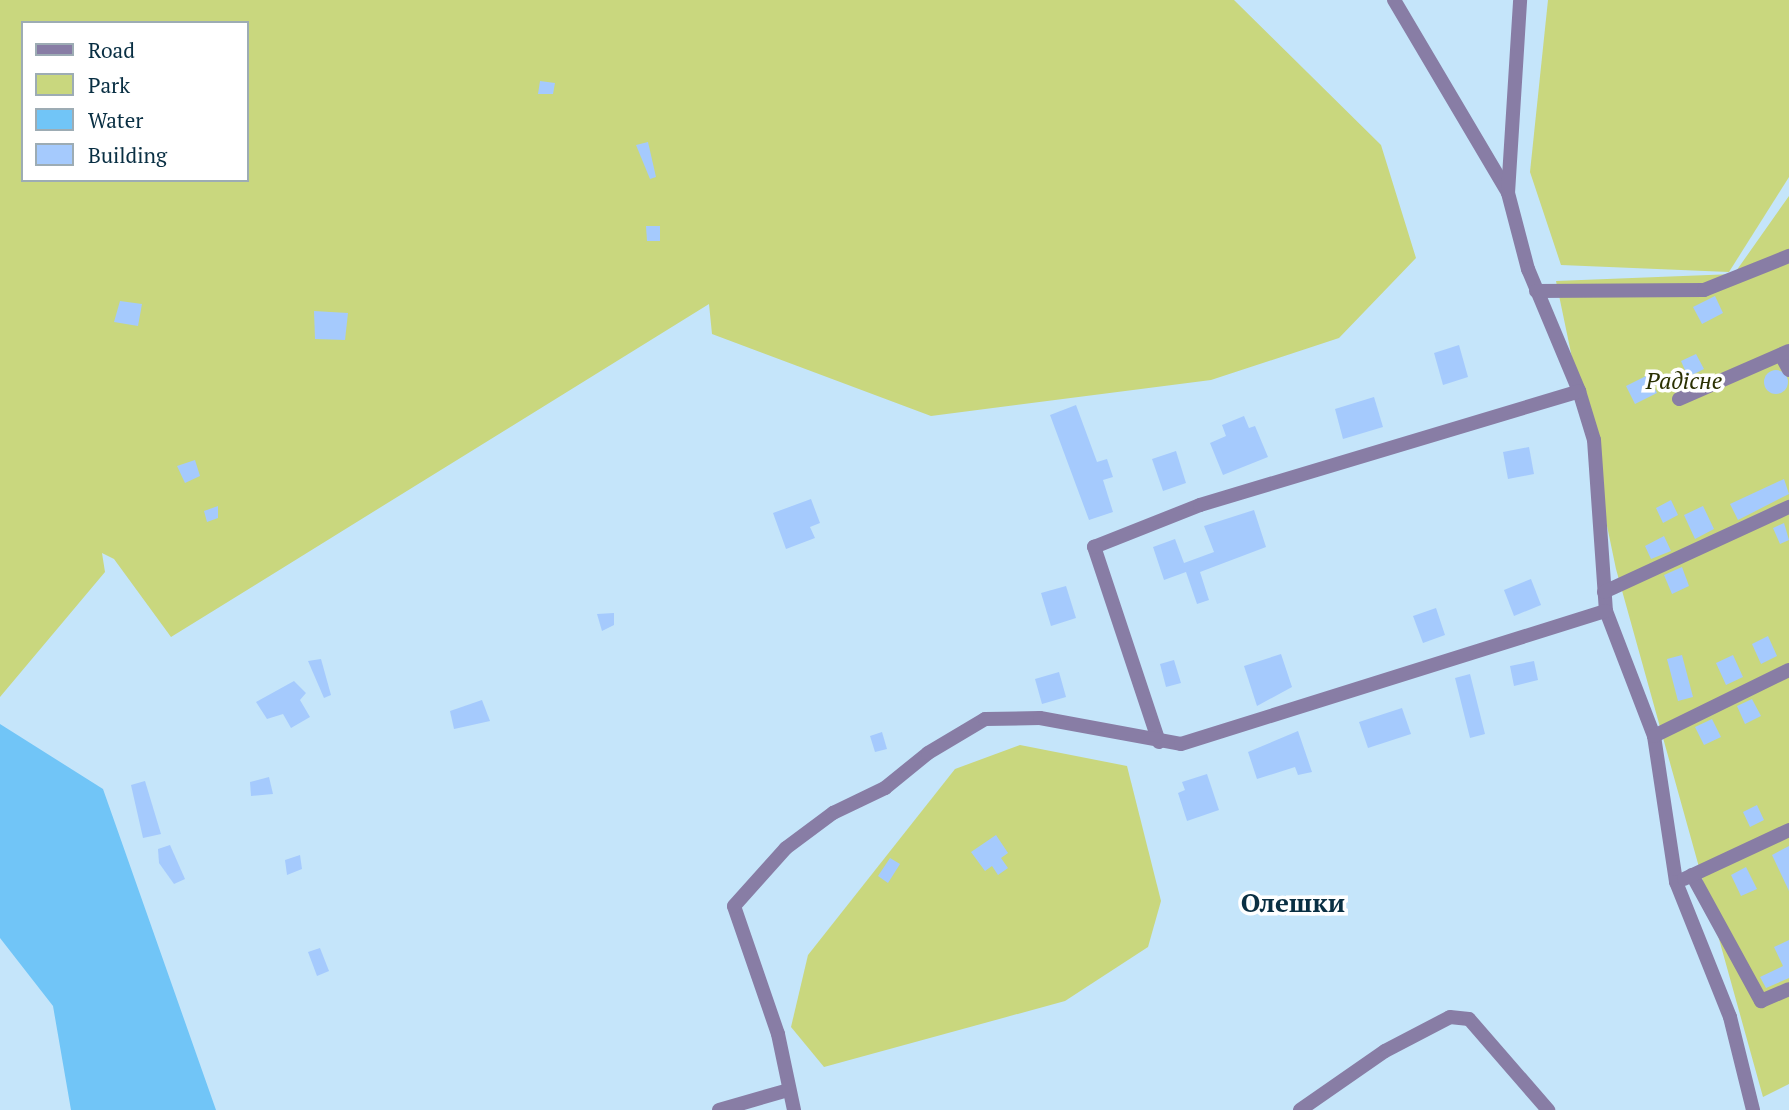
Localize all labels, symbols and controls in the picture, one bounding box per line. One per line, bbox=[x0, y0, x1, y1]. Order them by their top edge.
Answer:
legend bbox=[21, 21, 248, 182]
text: Road bbox=[88, 36, 135, 64]
text: Park bbox=[88, 71, 130, 99]
text: Water bbox=[88, 106, 143, 134]
text: Building bbox=[88, 141, 167, 169]
park label: Радісне bbox=[1646, 367, 1722, 395]
district label: Олешки bbox=[1241, 887, 1345, 919]

